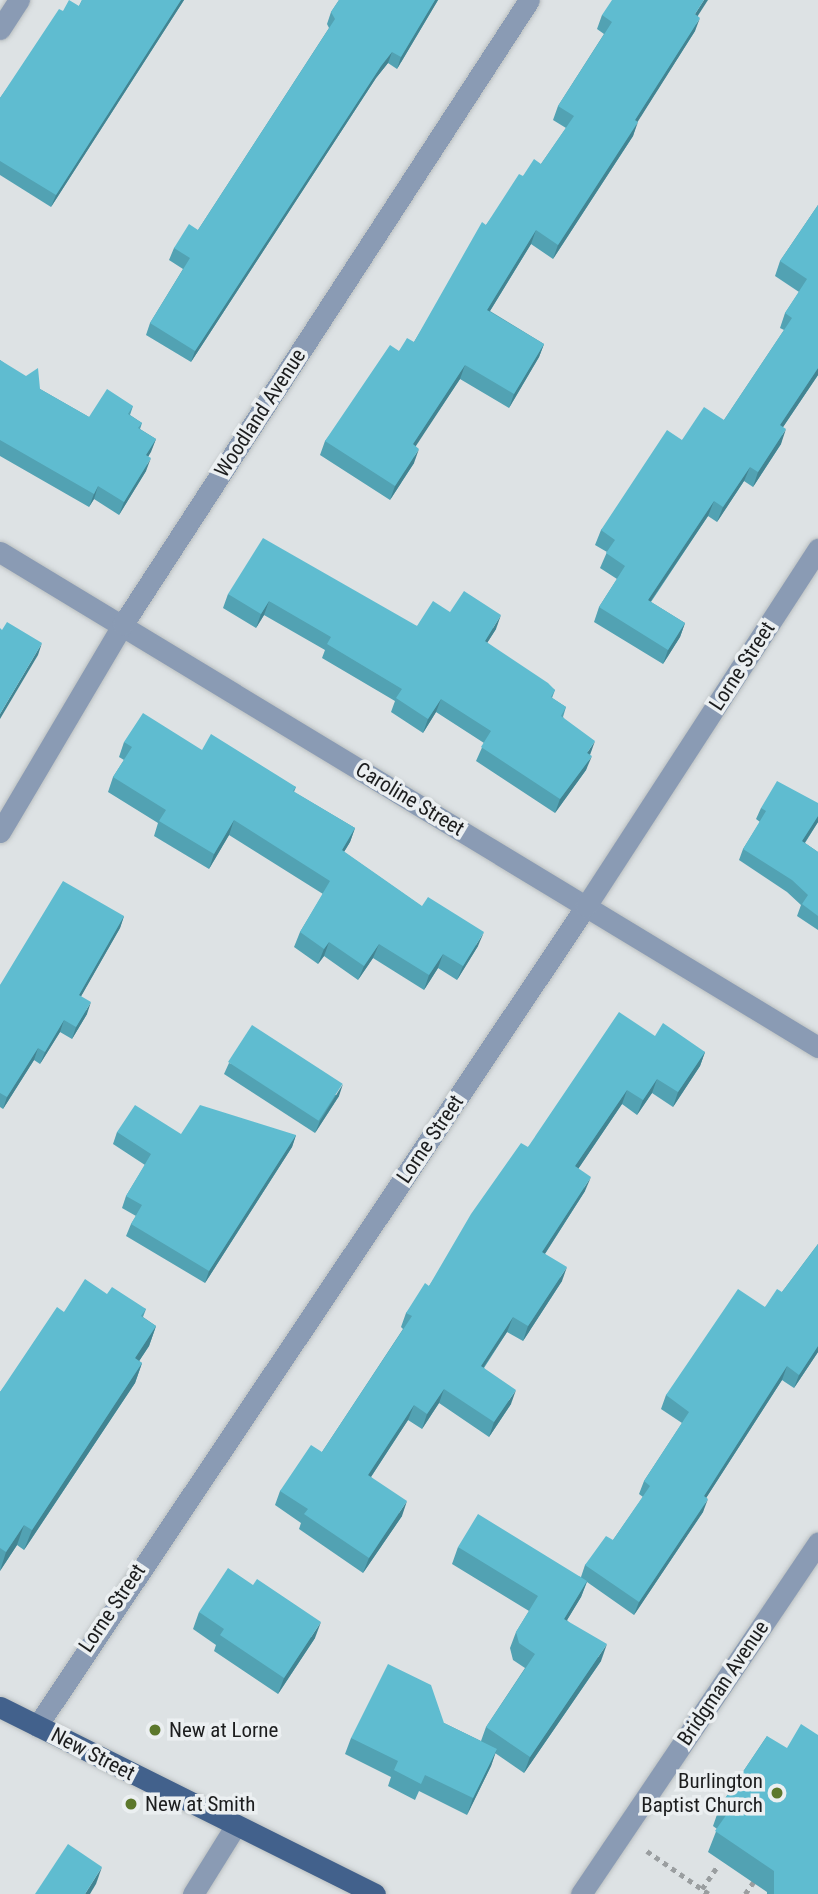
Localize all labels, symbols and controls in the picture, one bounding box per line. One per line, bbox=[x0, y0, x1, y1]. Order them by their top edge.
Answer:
street label: Woodland Avenue bbox=[209, 344, 311, 482]
street label: Lorne Street bbox=[704, 617, 780, 715]
street label: Caroline Street bbox=[351, 757, 469, 841]
street label: Lorne Street bbox=[391, 1090, 469, 1188]
street label: Lorne Street bbox=[73, 1559, 151, 1657]
street label: Bridgman Avenue bbox=[672, 1616, 774, 1750]
place label: New at Lorne bbox=[169, 1717, 278, 1743]
street label: New Street bbox=[47, 1722, 139, 1786]
marker: New at Lorne bbox=[147, 1722, 163, 1738]
place label: Burlington Baptist Church bbox=[641, 1768, 763, 1818]
marker: Burlington Baptist Church bbox=[769, 1785, 785, 1801]
place label: New at Smith bbox=[145, 1791, 255, 1817]
marker: New at Smith bbox=[123, 1796, 139, 1812]

